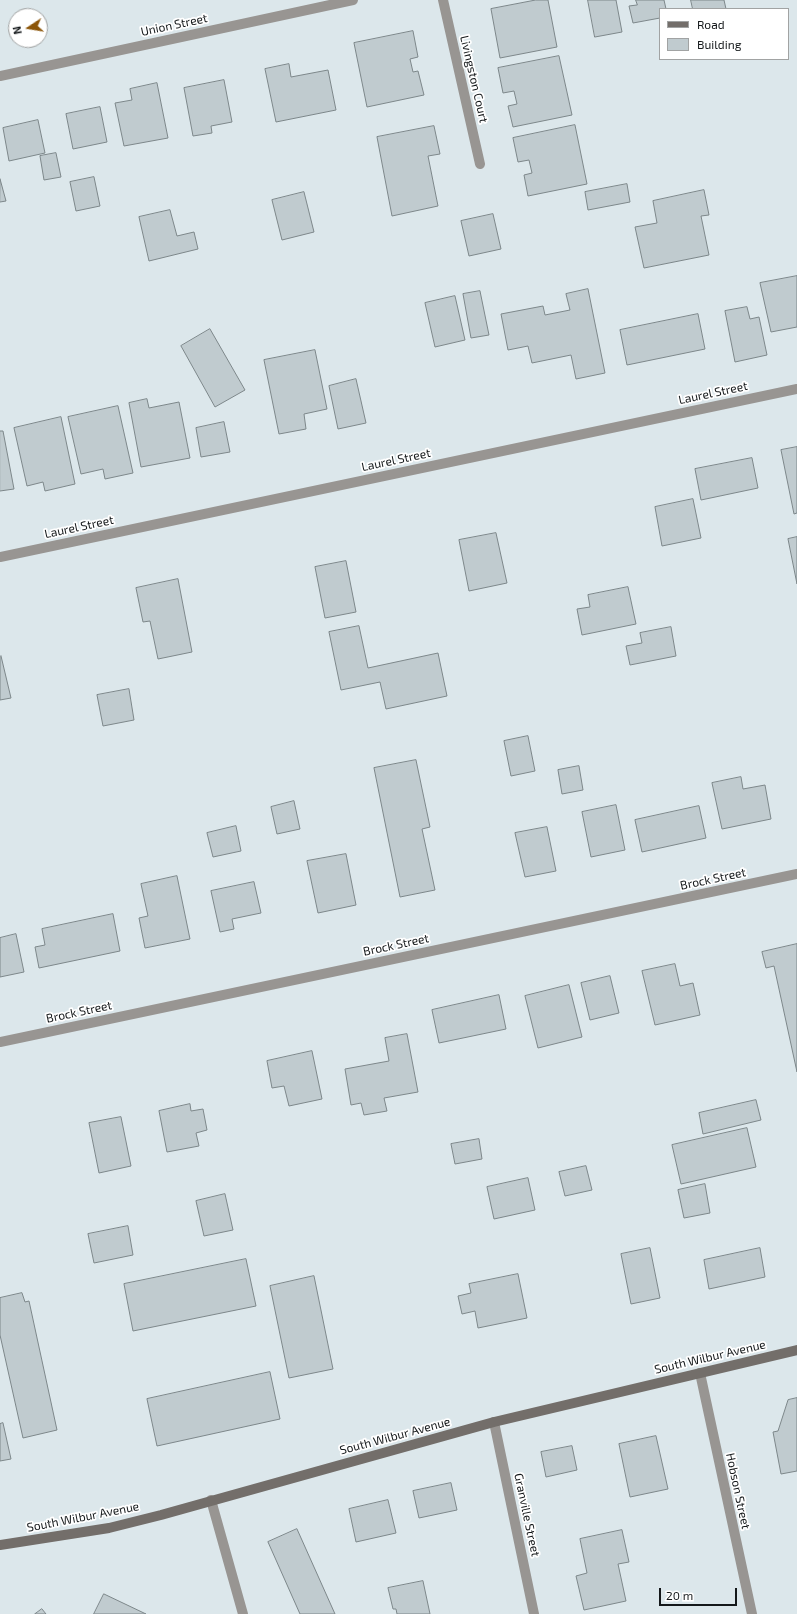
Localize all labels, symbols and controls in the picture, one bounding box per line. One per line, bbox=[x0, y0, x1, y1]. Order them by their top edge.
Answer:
north arrow bbox=[8, 8, 48, 48]
legend bbox=[659, 8, 789, 60]
street label: Union Street bbox=[139, 11, 209, 39]
text: Road bbox=[697, 17, 725, 31]
text: N bbox=[10, 25, 24, 36]
street label: Livingston Court bbox=[457, 34, 491, 124]
text: Building bbox=[697, 37, 741, 51]
street label: Laurel Street bbox=[677, 379, 749, 407]
street label: Laurel Street bbox=[360, 446, 432, 474]
street label: Laurel Street bbox=[43, 513, 115, 541]
street label: Brock Street bbox=[679, 865, 747, 893]
street label: Brock Street bbox=[362, 931, 430, 959]
street label: Brock Street bbox=[45, 998, 113, 1026]
street label: South Wilbur Avenue bbox=[653, 1337, 767, 1377]
street label: South Wilbur Avenue bbox=[338, 1414, 452, 1458]
street label: Hobson Street bbox=[723, 1452, 753, 1530]
street label: Granville Street bbox=[511, 1472, 543, 1558]
street label: South Wilbur Avenue bbox=[26, 1499, 140, 1535]
scale bar bbox=[661, 1580, 739, 1606]
text: 20 m bbox=[666, 1588, 693, 1602]

